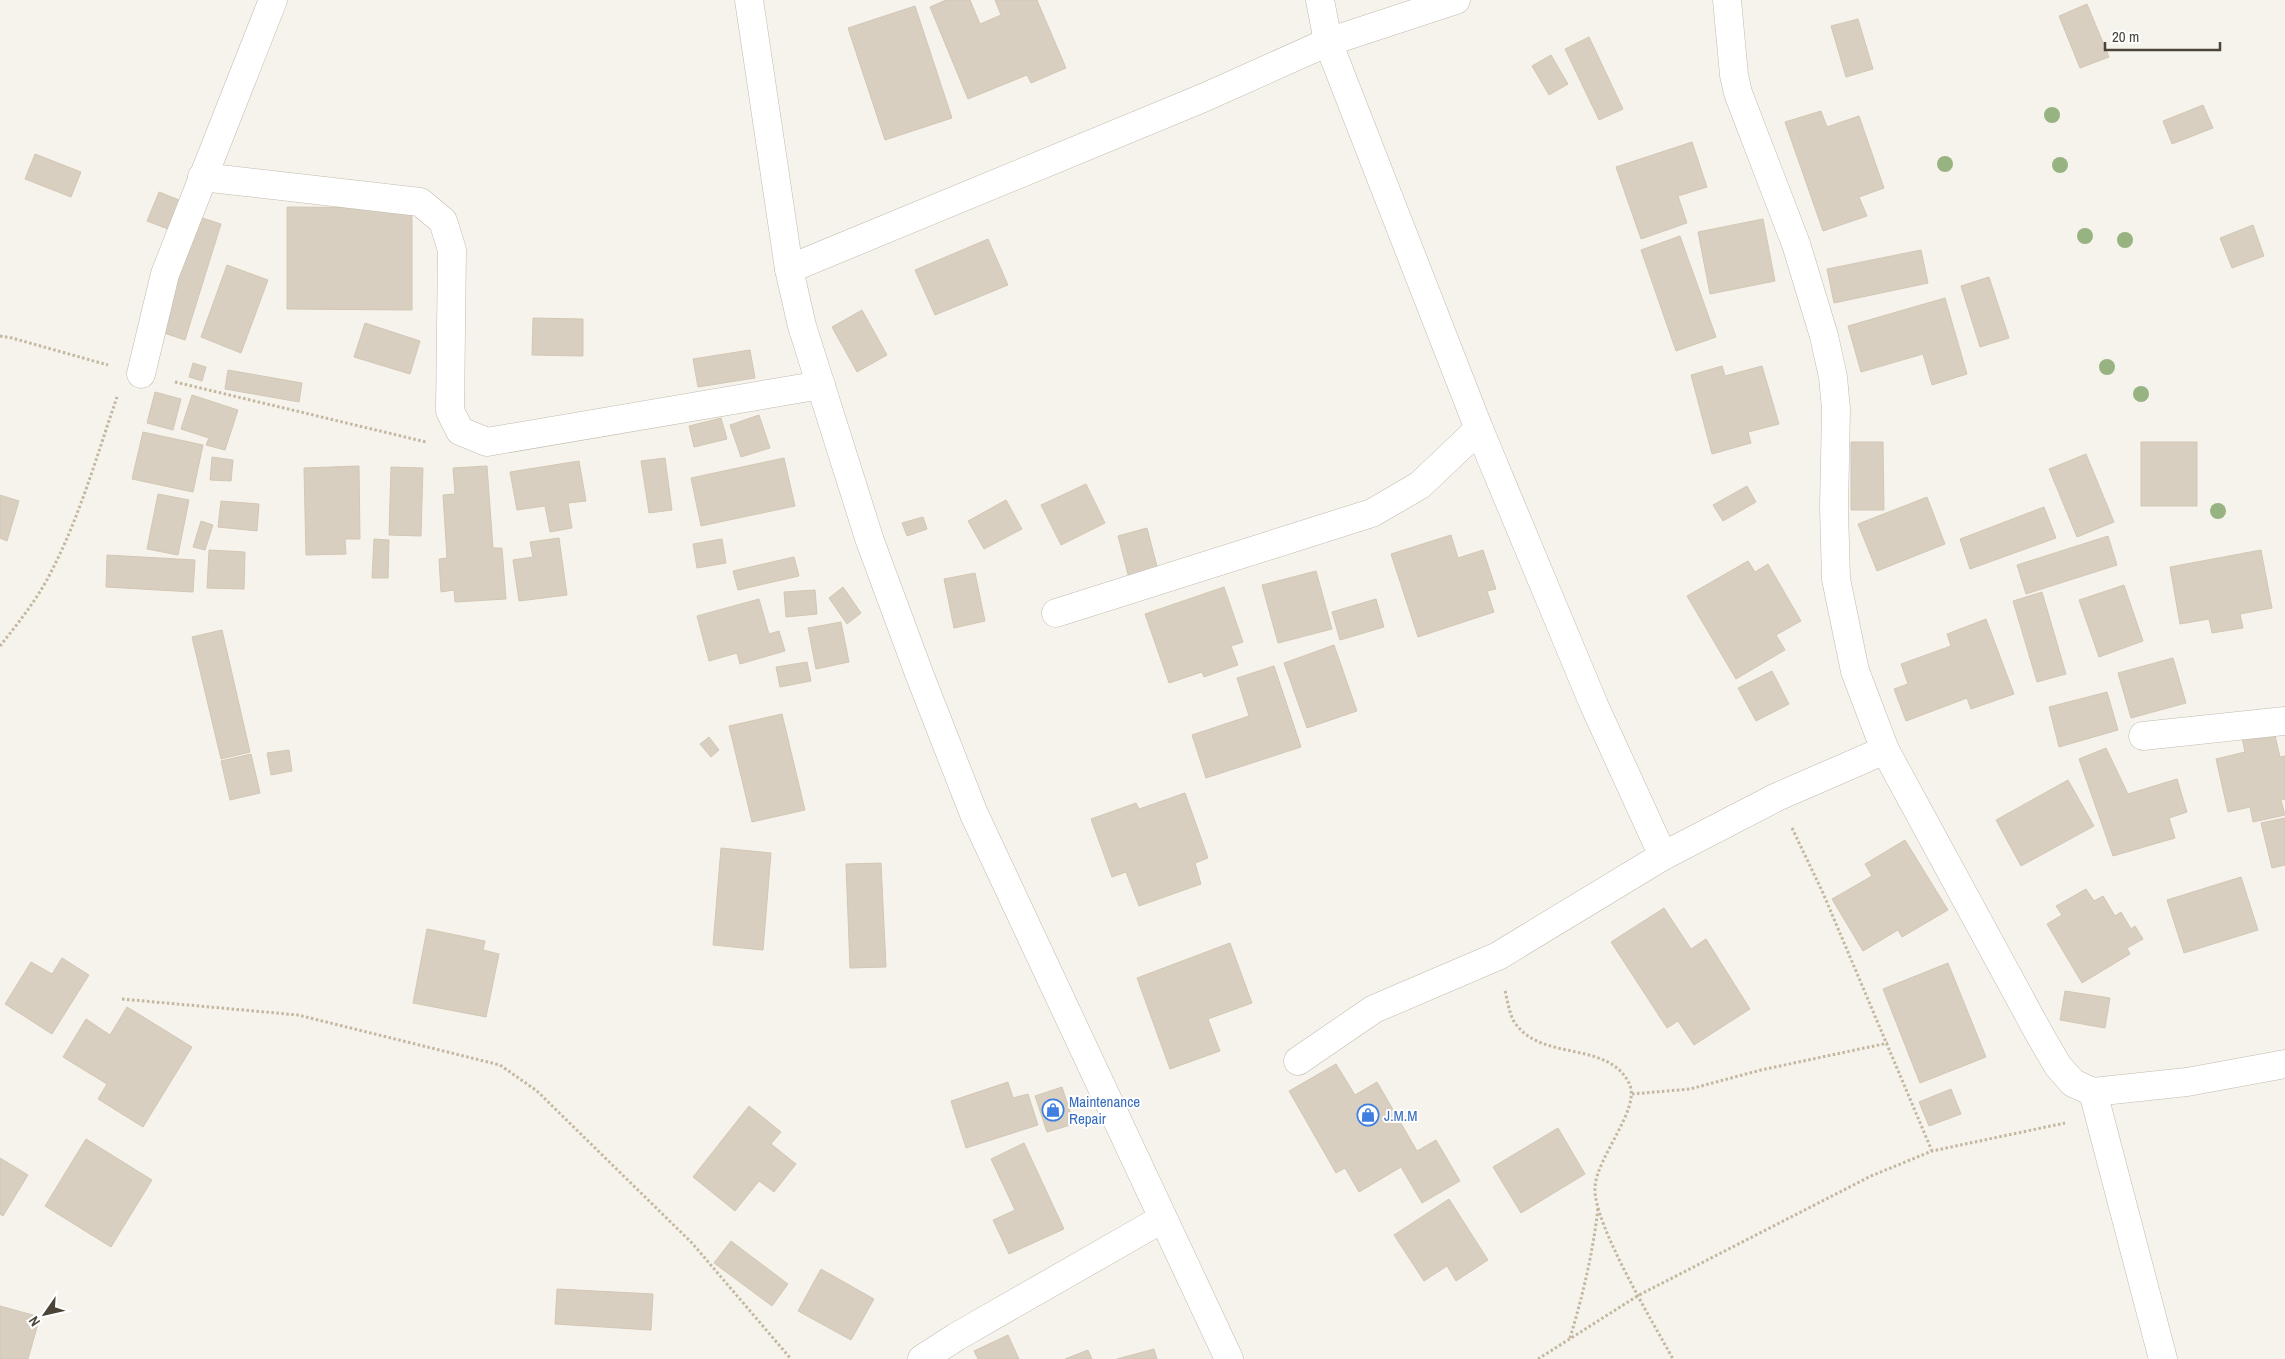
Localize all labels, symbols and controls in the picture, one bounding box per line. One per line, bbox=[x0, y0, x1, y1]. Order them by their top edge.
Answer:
scale bar bbox=[2105, 20, 2220, 52]
text: 20 m bbox=[2112, 26, 2139, 47]
place label: Maintenance Repair bbox=[1069, 1091, 1140, 1129]
shop icon: Maintenance Repair bbox=[1041, 1098, 1065, 1122]
shop icon: J.M.M bbox=[1356, 1103, 1380, 1127]
place label: J.M.M bbox=[1384, 1105, 1417, 1126]
north arrow bbox=[20, 1289, 70, 1339]
text: N bbox=[24, 1313, 44, 1330]

